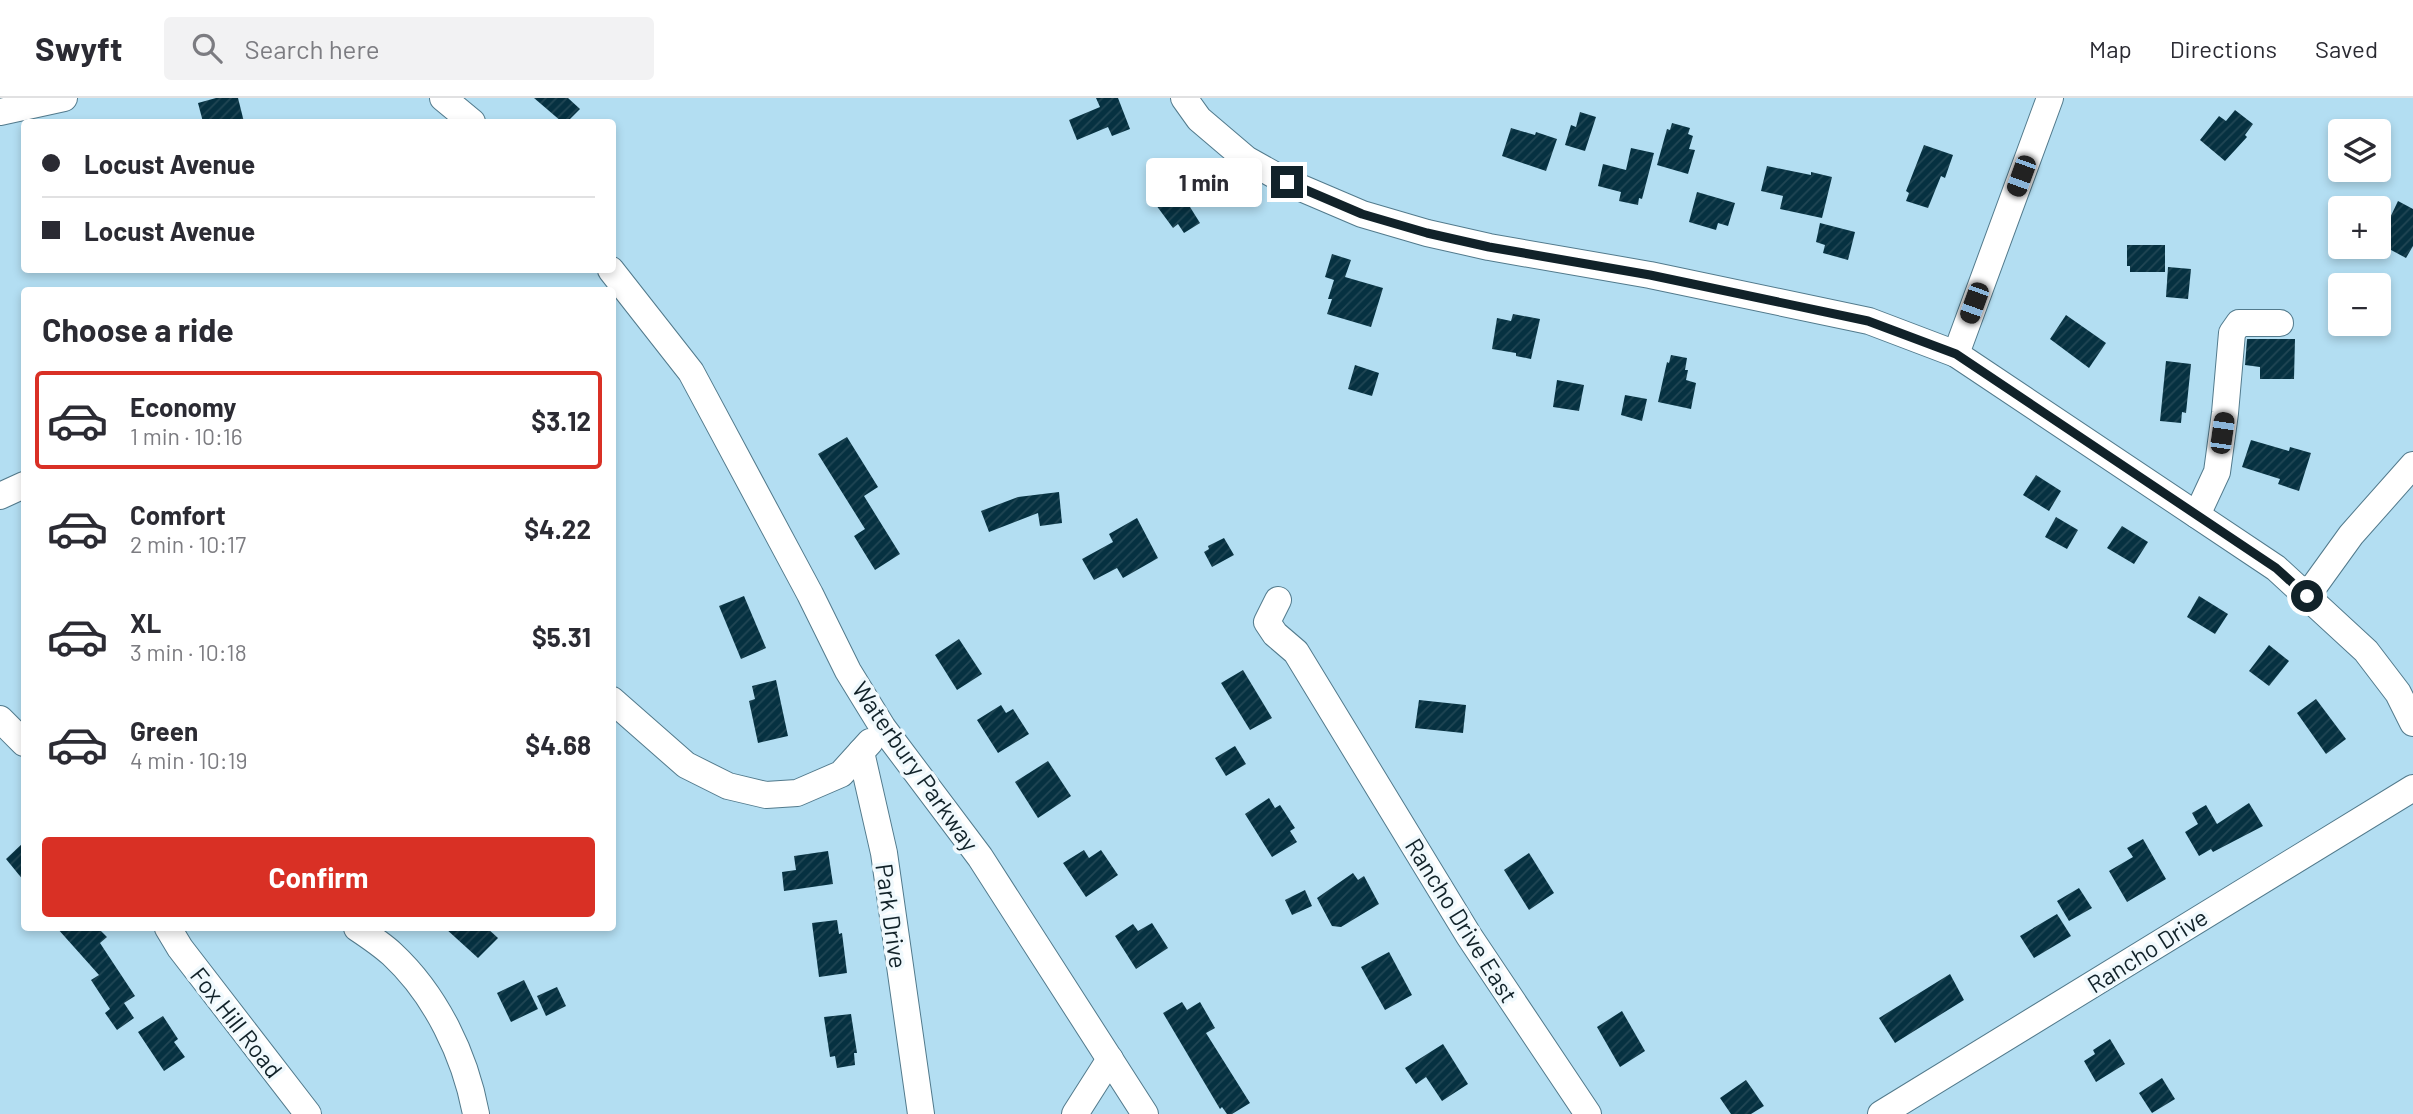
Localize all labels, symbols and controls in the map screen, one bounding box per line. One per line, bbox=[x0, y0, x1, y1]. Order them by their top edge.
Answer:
search box bbox=[164, 17, 654, 80]
text: Swyft bbox=[35, 28, 122, 68]
icon: search bbox=[188, 29, 226, 67]
text: Search here bbox=[244, 33, 380, 64]
text: Map bbox=[2089, 34, 2132, 63]
text: Directions bbox=[2170, 34, 2277, 63]
text: Saved bbox=[2315, 34, 2378, 63]
map controls bbox=[2328, 119, 2391, 336]
button: layers bbox=[2328, 119, 2391, 182]
text: Locust Avenue bbox=[84, 148, 255, 179]
car bbox=[2004, 153, 2039, 199]
callout: 1 min bbox=[1147, 158, 1262, 206]
route end bbox=[1271, 166, 1303, 198]
text: 1 min bbox=[1179, 168, 1229, 196]
button: + bbox=[2328, 196, 2391, 259]
text: Locust Avenue bbox=[84, 215, 255, 246]
button: − bbox=[2328, 273, 2391, 336]
car bbox=[1957, 280, 1992, 326]
text: Choose a ride bbox=[42, 310, 234, 348]
icon: car bbox=[46, 389, 109, 452]
text: Economy bbox=[130, 391, 236, 422]
text: $3.12 bbox=[531, 405, 591, 436]
car bbox=[2209, 411, 2236, 455]
text: 1 min · 10:16 bbox=[130, 422, 243, 450]
icon: car bbox=[46, 497, 109, 560]
text: Comfort bbox=[130, 499, 226, 530]
text: $4.22 bbox=[524, 513, 591, 544]
text: 2 min · 10:17 bbox=[130, 530, 246, 558]
route start bbox=[2291, 580, 2323, 612]
icon: car bbox=[46, 605, 109, 668]
text: XL bbox=[130, 607, 161, 638]
text: $5.31 bbox=[532, 621, 591, 652]
text: 3 min · 10:18 bbox=[130, 638, 247, 666]
street label: Waterbury Parkway bbox=[847, 676, 985, 856]
icon: car bbox=[46, 713, 109, 776]
text: Green bbox=[130, 715, 198, 746]
text: $4.68 bbox=[525, 729, 591, 760]
text: 4 min · 10:19 bbox=[130, 746, 247, 774]
street label: Rancho Drive East bbox=[1400, 833, 1524, 1007]
button: Confirm bbox=[42, 837, 595, 917]
street label: Park Drive bbox=[870, 862, 914, 970]
street label: Rancho Drive bbox=[2082, 902, 2212, 998]
street label: Fox Hill Road bbox=[185, 961, 289, 1083]

